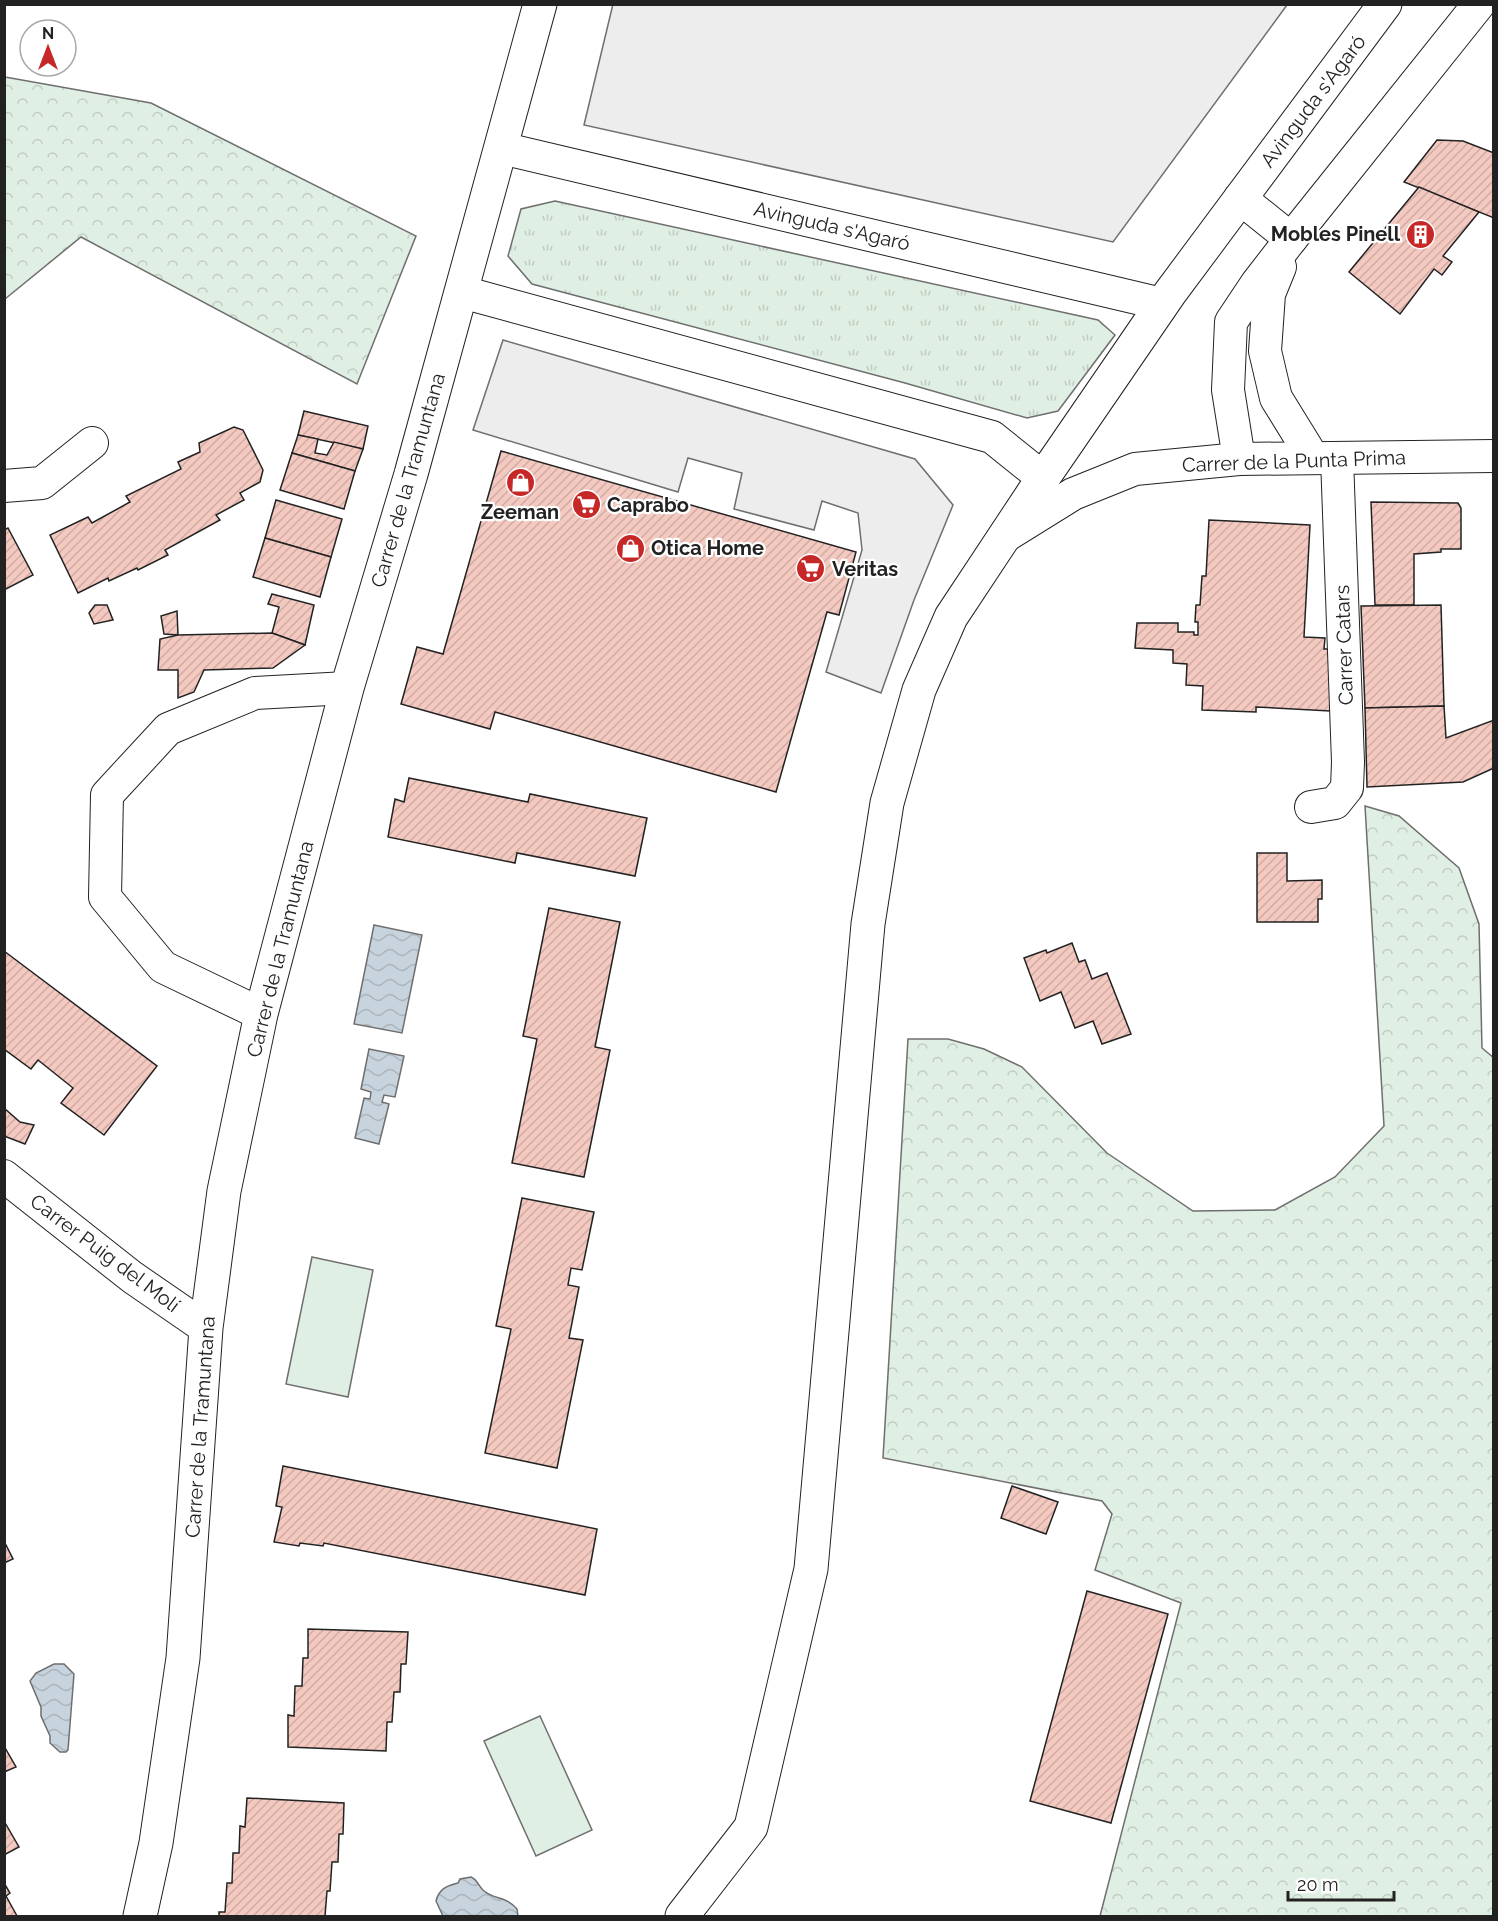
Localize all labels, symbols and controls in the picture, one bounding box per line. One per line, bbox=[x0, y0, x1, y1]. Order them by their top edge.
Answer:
north arrow bbox=[18, 18, 78, 78]
text: N bbox=[42, 24, 54, 43]
street label: Avinguda s'Agaró bbox=[1255, 30, 1371, 172]
street label: Avinguda s'Agaró bbox=[752, 196, 913, 256]
building icon: Mobles Pinell bbox=[1405, 218, 1437, 250]
place label: Mobles Pinell bbox=[1271, 222, 1401, 246]
street label: Carrer de la Tramuntana bbox=[366, 370, 450, 590]
street label: Carrer de la Punta Prima bbox=[1182, 445, 1406, 477]
shop icon: Zeeman bbox=[504, 466, 536, 498]
supermarket icon: Caprabo bbox=[570, 489, 602, 521]
place label: Caprabo bbox=[607, 493, 689, 517]
place label: Zeeman bbox=[481, 500, 559, 524]
shop icon: Otica Home bbox=[614, 532, 646, 564]
place label: Otica Home bbox=[651, 536, 764, 560]
supermarket icon: Veritas bbox=[795, 553, 827, 585]
place label: Veritas bbox=[832, 557, 898, 581]
street label: Carrer Catars bbox=[1330, 584, 1358, 706]
street label: Carrer de la Tramuntana bbox=[241, 838, 319, 1060]
street label: Carrer Puig del Molí bbox=[25, 1189, 185, 1317]
street label: Carrer de la Tramuntana bbox=[180, 1315, 220, 1539]
scale bar bbox=[1288, 1864, 1394, 1902]
text: 20 m bbox=[1297, 1874, 1339, 1895]

